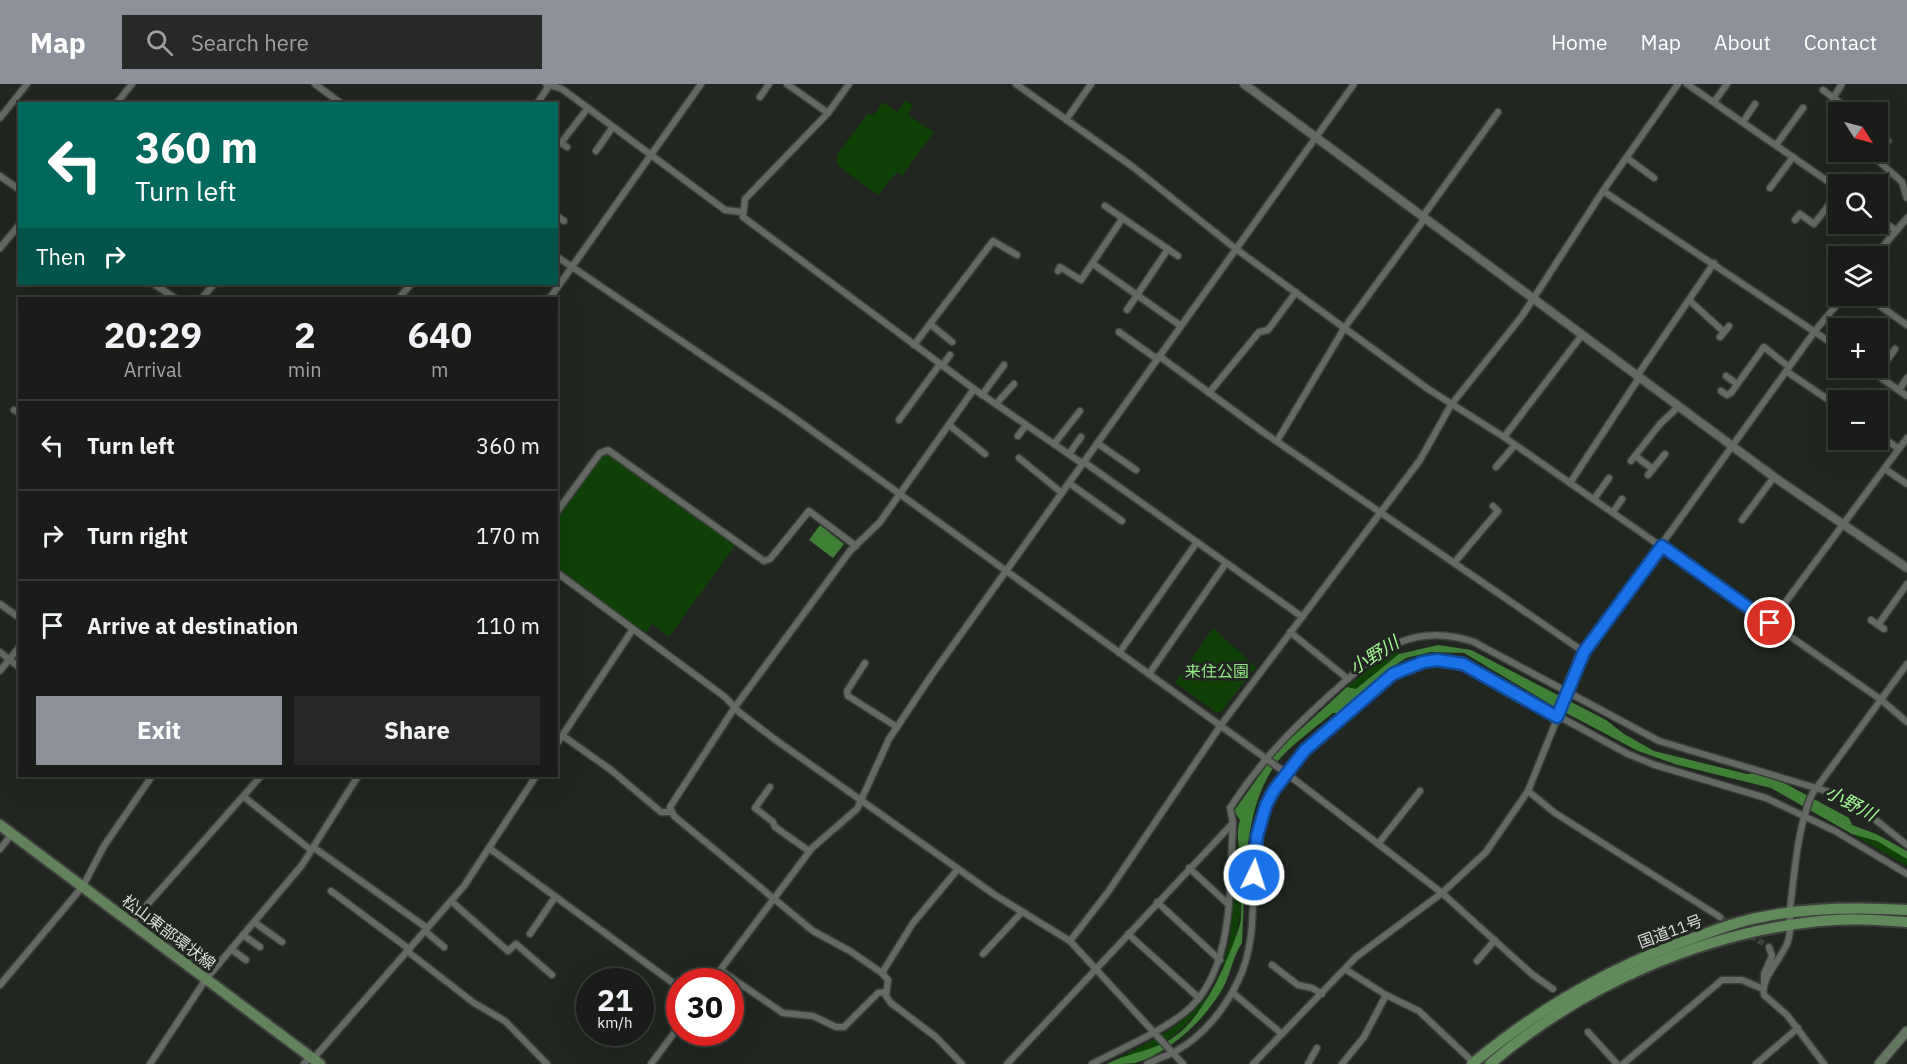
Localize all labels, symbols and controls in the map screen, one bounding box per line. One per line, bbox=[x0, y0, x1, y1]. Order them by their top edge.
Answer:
search box bbox=[122, 15, 542, 69]
text: Map bbox=[30, 24, 86, 61]
icon: search bbox=[143, 26, 176, 59]
text: Search here bbox=[191, 28, 309, 57]
text: Home bbox=[1551, 28, 1608, 56]
text: Map bbox=[1641, 28, 1681, 56]
text: About bbox=[1714, 28, 1771, 56]
text: Contact bbox=[1804, 28, 1877, 56]
north arrow bbox=[1828, 102, 1888, 162]
map controls bbox=[1828, 102, 1888, 450]
text: 360 m bbox=[135, 120, 258, 175]
icon: left bbox=[36, 126, 114, 204]
text: Turn left bbox=[135, 173, 236, 208]
button: search bbox=[1828, 174, 1888, 234]
icon: right bbox=[98, 240, 131, 273]
text: Then bbox=[36, 242, 86, 271]
button: layers bbox=[1828, 246, 1888, 306]
text: 20:29 bbox=[104, 311, 202, 358]
text: 2 bbox=[294, 311, 316, 358]
text: 640 bbox=[407, 311, 472, 358]
button: + bbox=[1828, 318, 1888, 378]
text: Arrival bbox=[124, 356, 182, 383]
text: min bbox=[288, 356, 322, 383]
text: m bbox=[431, 356, 449, 383]
button: − bbox=[1828, 390, 1888, 450]
icon: left bbox=[36, 429, 69, 462]
text: Turn left bbox=[87, 431, 175, 460]
text: 360 m bbox=[476, 431, 540, 460]
icon: right bbox=[36, 519, 69, 552]
text: Turn right bbox=[87, 521, 188, 550]
text: 170 m bbox=[476, 521, 540, 550]
pin bbox=[1744, 597, 1795, 648]
icon: arrive bbox=[1753, 606, 1786, 639]
icon: arrive bbox=[36, 609, 69, 642]
text: Arrive at destination bbox=[87, 611, 298, 640]
text: 110 m bbox=[476, 611, 540, 640]
water label: 小野川 bbox=[1345, 630, 1405, 679]
park label: 来住公園 bbox=[1185, 661, 1249, 681]
button: Exit bbox=[36, 696, 282, 765]
button: Share bbox=[294, 696, 540, 765]
water label: 小野川 bbox=[1822, 780, 1882, 827]
position arrow bbox=[1222, 843, 1286, 907]
street label: 松山東部環状線 bbox=[118, 890, 220, 974]
street label: 国道11号 bbox=[1635, 910, 1705, 952]
speed limit sign: 30 bbox=[666, 968, 744, 1046]
text: 21 bbox=[597, 980, 633, 1019]
text: km/h bbox=[597, 1013, 633, 1032]

